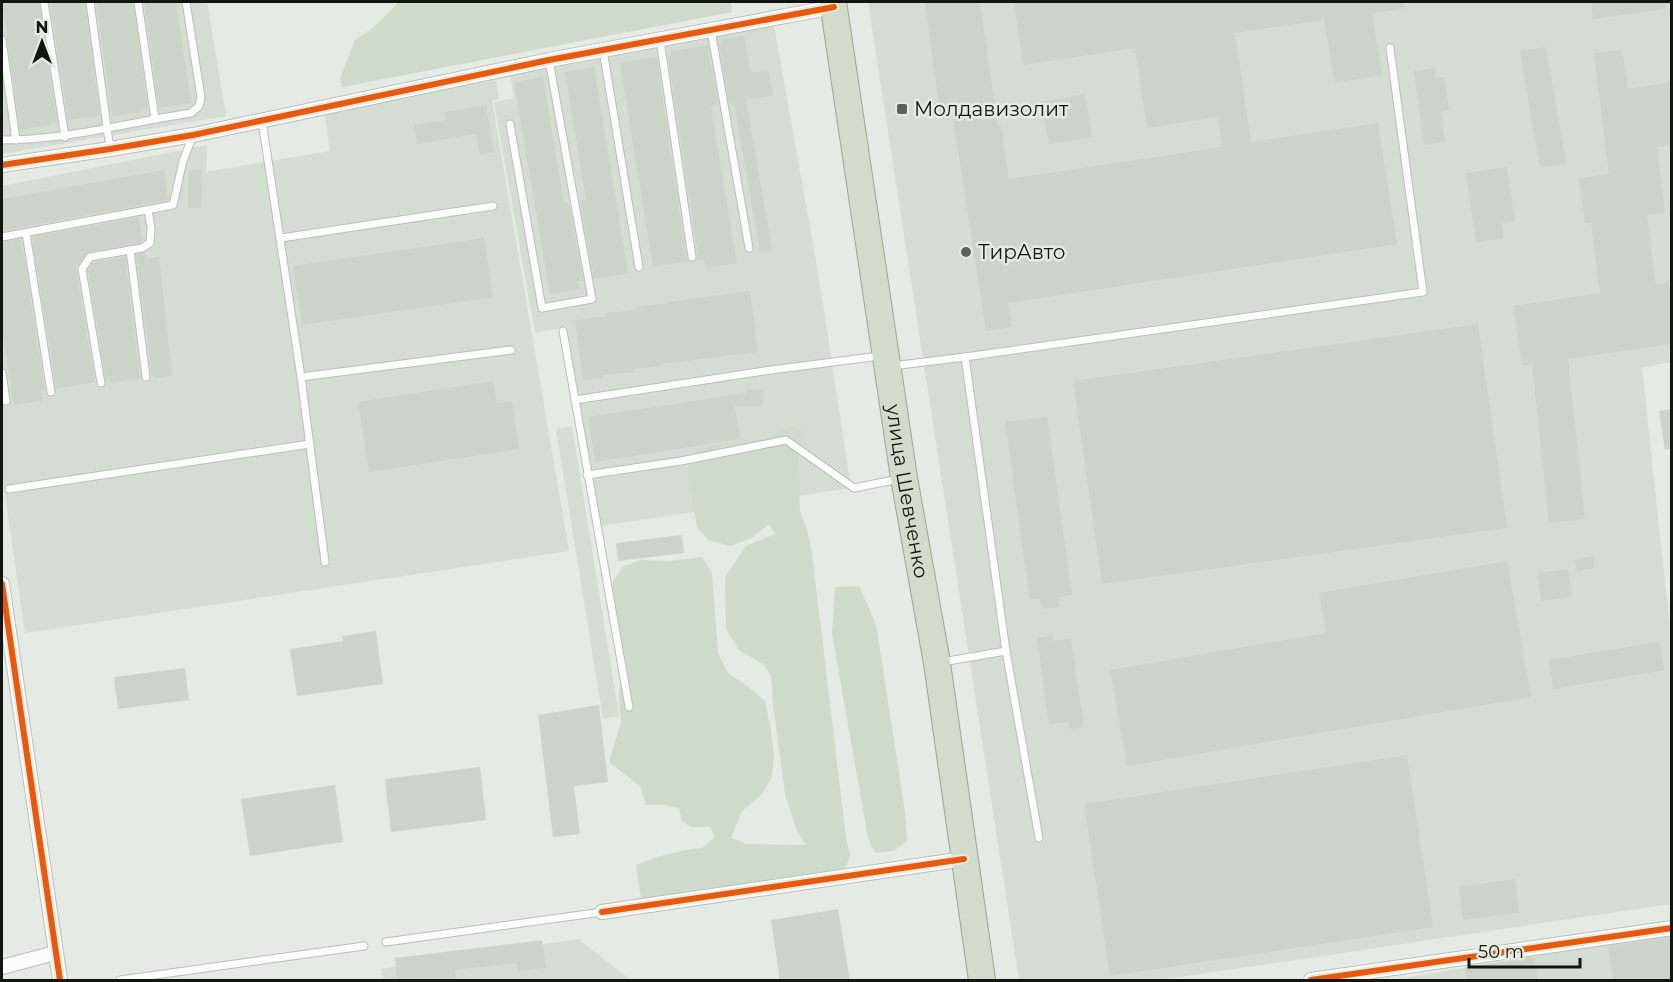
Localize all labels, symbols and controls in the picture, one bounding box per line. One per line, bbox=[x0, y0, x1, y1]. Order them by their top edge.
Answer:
north arrow bbox=[12, 12, 72, 72]
text: N bbox=[36, 18, 48, 37]
place label: Молдавизолит bbox=[914, 97, 1069, 121]
marker: Молдавизолит bbox=[895, 102, 909, 116]
place label: ТирАвто bbox=[978, 240, 1066, 264]
marker: ТирАвто bbox=[959, 245, 973, 259]
street label: улица Шевченко bbox=[881, 402, 934, 580]
scale bar bbox=[1469, 931, 1580, 969]
text: 50 m bbox=[1478, 941, 1524, 963]

